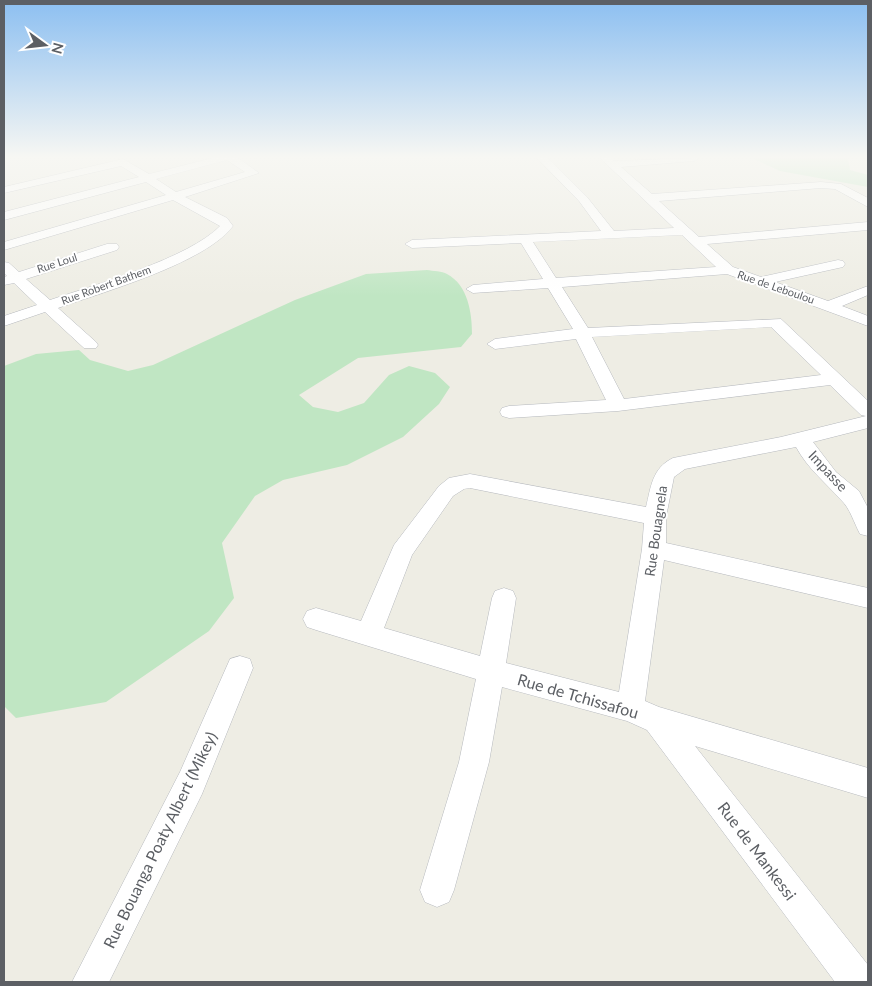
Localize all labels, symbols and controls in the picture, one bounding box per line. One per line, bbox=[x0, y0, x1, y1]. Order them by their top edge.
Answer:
north arrow bbox=[20, 20, 70, 70]
text: N bbox=[48, 41, 68, 56]
street label: Rue Loul bbox=[35, 250, 79, 275]
street label: Rue Robert Bathem bbox=[59, 262, 152, 307]
street label: Rue de Leboulou bbox=[736, 267, 816, 306]
street label: Impasse bbox=[805, 447, 852, 495]
street label: Rue Bouagnela bbox=[641, 484, 670, 578]
street label: Rue de Tchissafou bbox=[515, 669, 641, 722]
street label: Rue Bouanga Poaty Albert (Mikey) bbox=[99, 728, 220, 951]
street label: Rue de Mankessi bbox=[714, 798, 800, 904]

